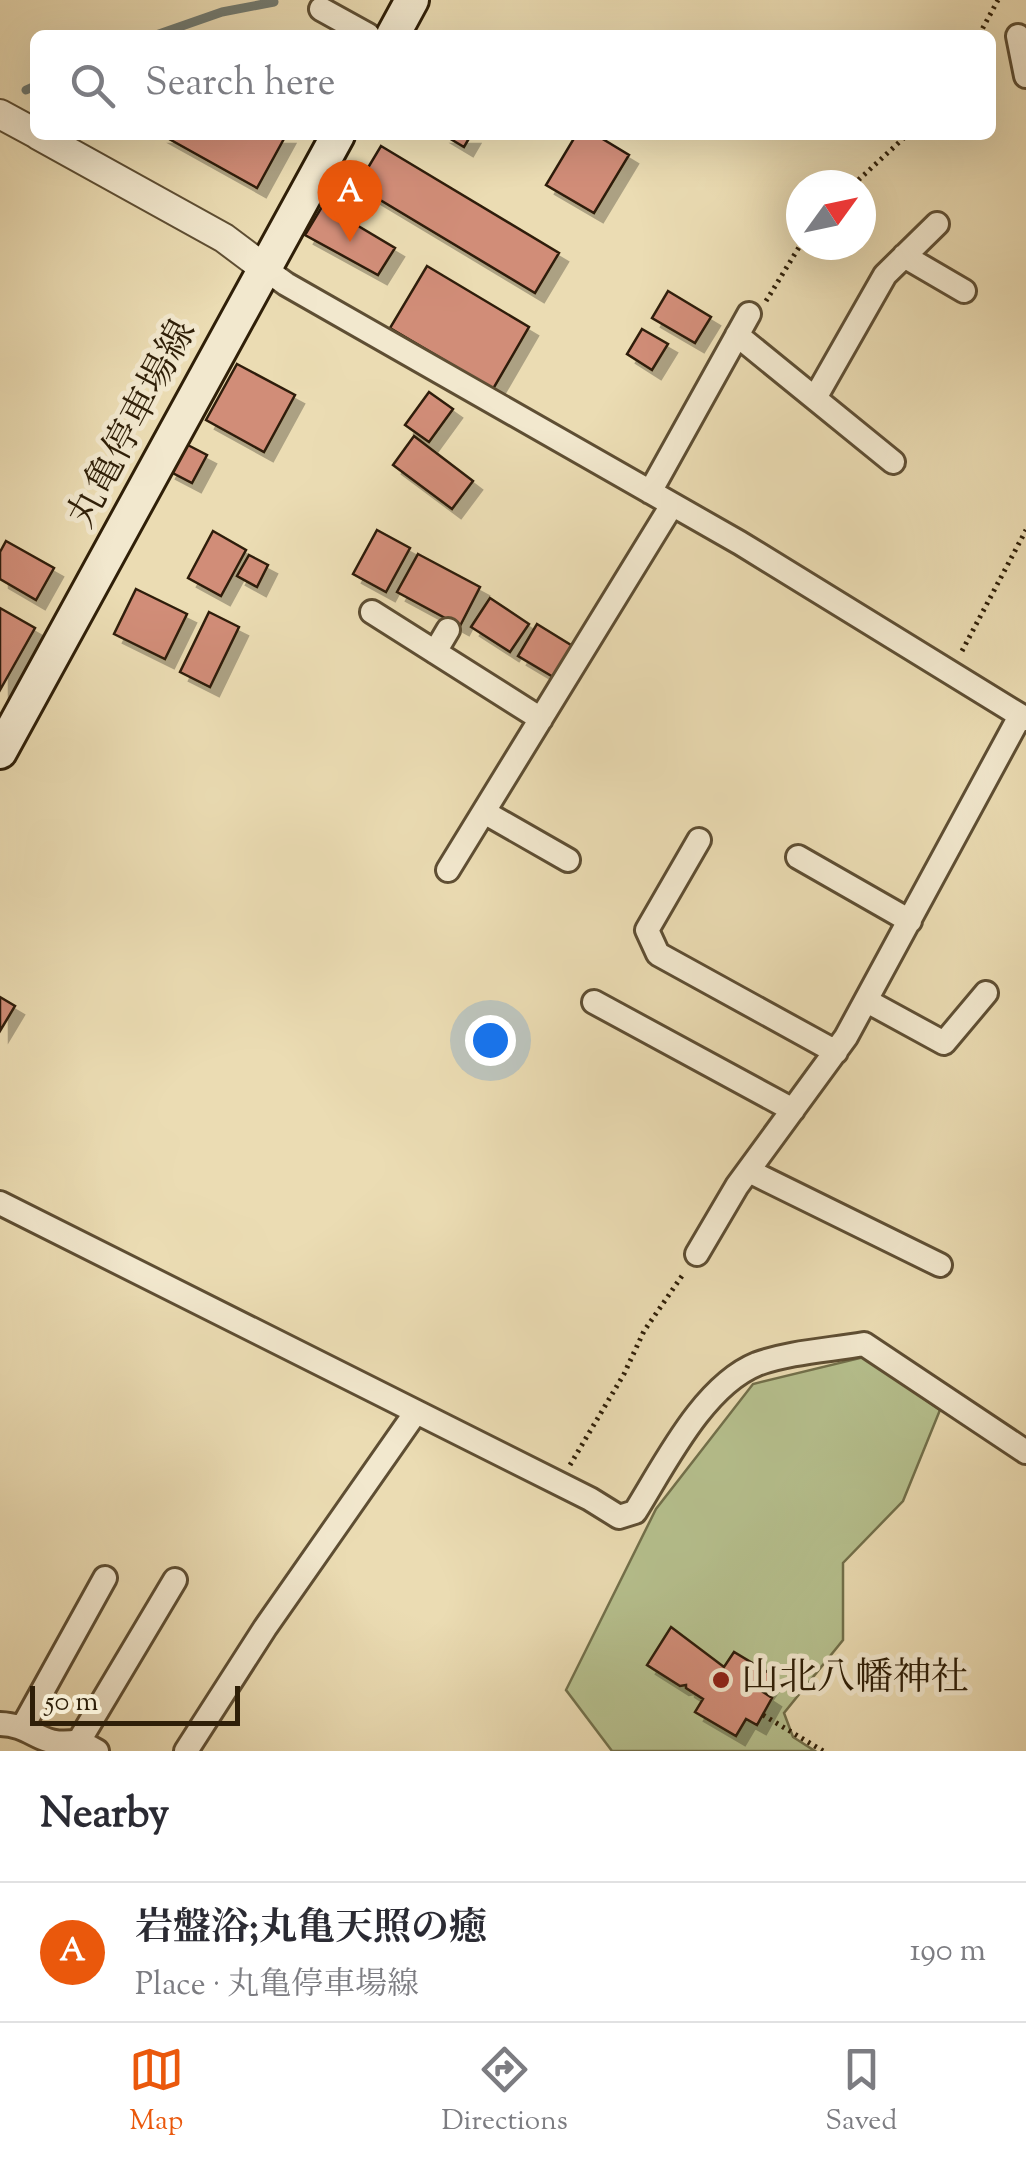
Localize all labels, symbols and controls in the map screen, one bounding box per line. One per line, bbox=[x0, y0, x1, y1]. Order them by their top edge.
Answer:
search box bbox=[30, 30, 996, 140]
icon: search bbox=[65, 58, 120, 113]
text: Search here bbox=[145, 58, 336, 112]
pin: A bbox=[318, 160, 382, 242]
north arrow bbox=[786, 170, 876, 260]
street label: 丸亀停車場線 bbox=[57, 312, 211, 538]
your location bbox=[465, 1015, 516, 1066]
place label: 山北八幡神社 bbox=[741, 1653, 969, 1707]
marker: 山北八幡神社 bbox=[710, 1669, 732, 1691]
scale bar bbox=[30, 1681, 240, 1726]
text: 50 m bbox=[45, 1683, 99, 1723]
text: Nearby bbox=[40, 1786, 169, 1846]
text: 岩盤浴;丸亀天照の癒 bbox=[135, 1903, 487, 1957]
text: A bbox=[60, 1929, 85, 1975]
text: 190 m bbox=[910, 1929, 986, 1975]
text: Place · 丸亀停車場線 bbox=[135, 1963, 419, 2009]
tab: Map bbox=[129, 2042, 184, 2142]
tab: Directions bbox=[441, 2042, 568, 2142]
tab: Saved bbox=[825, 2042, 897, 2142]

